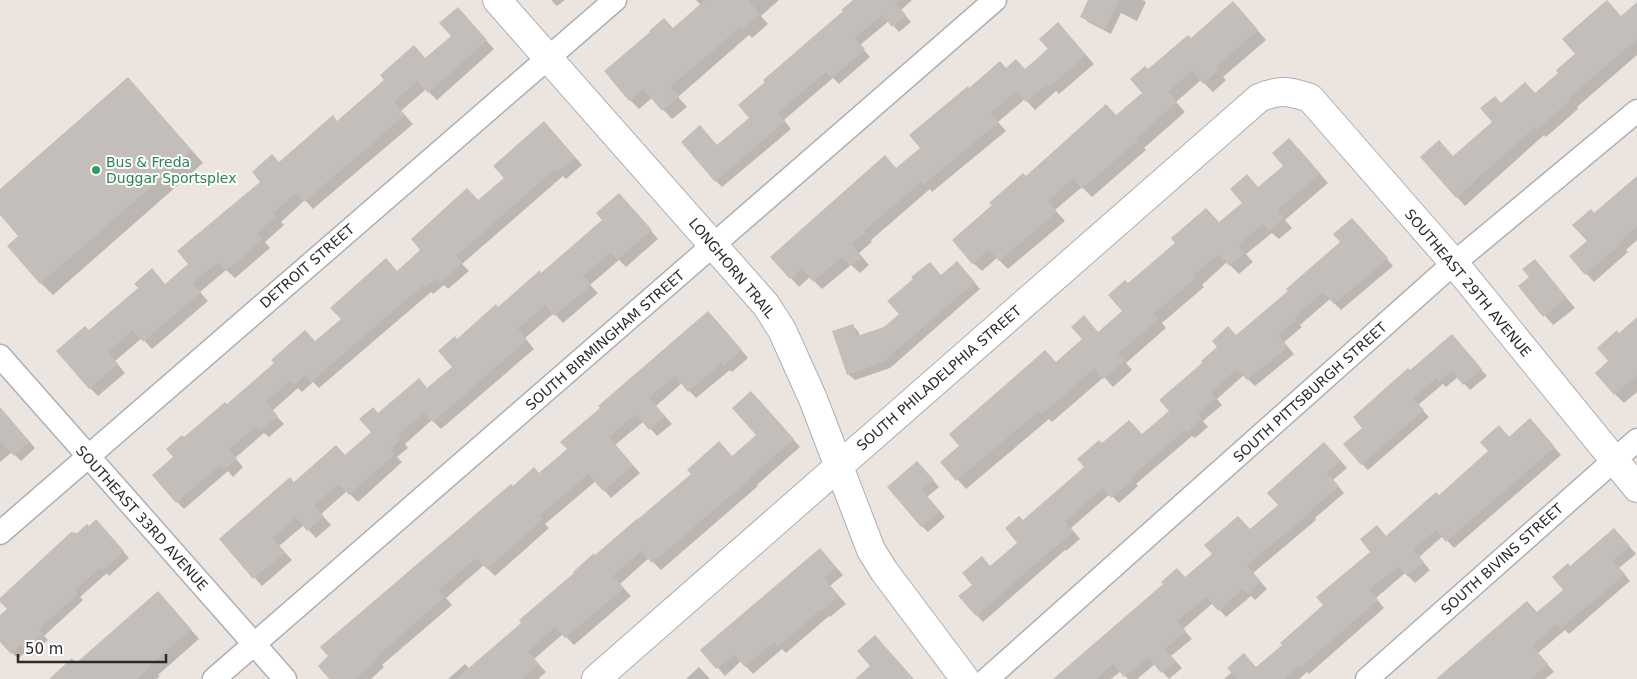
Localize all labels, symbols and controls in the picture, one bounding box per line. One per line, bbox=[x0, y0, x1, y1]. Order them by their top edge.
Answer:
place label: Bus & Freda Duggar Sportsplex bbox=[106, 154, 237, 186]
marker: Bus & Freda Duggar Sportsplex bbox=[90, 164, 102, 176]
street label: SOUTHEAST 29TH AVENUE bbox=[1402, 206, 1534, 360]
street label: LONGHORN TRAIL bbox=[686, 215, 778, 321]
street label: DETROIT STREET bbox=[257, 220, 358, 311]
street label: SOUTH BIRMINGHAM STREET bbox=[522, 267, 688, 413]
street label: SOUTH PHILADELPHIA STREET bbox=[854, 302, 1025, 454]
street label: SOUTH PITTSBURGH STREET bbox=[1230, 319, 1390, 465]
street label: SOUTHEAST 33RD AVENUE bbox=[73, 442, 211, 594]
street label: SOUTH BIVINS STREET bbox=[1438, 500, 1567, 618]
scale bar bbox=[18, 632, 165, 664]
text: 50 m bbox=[25, 640, 63, 658]

